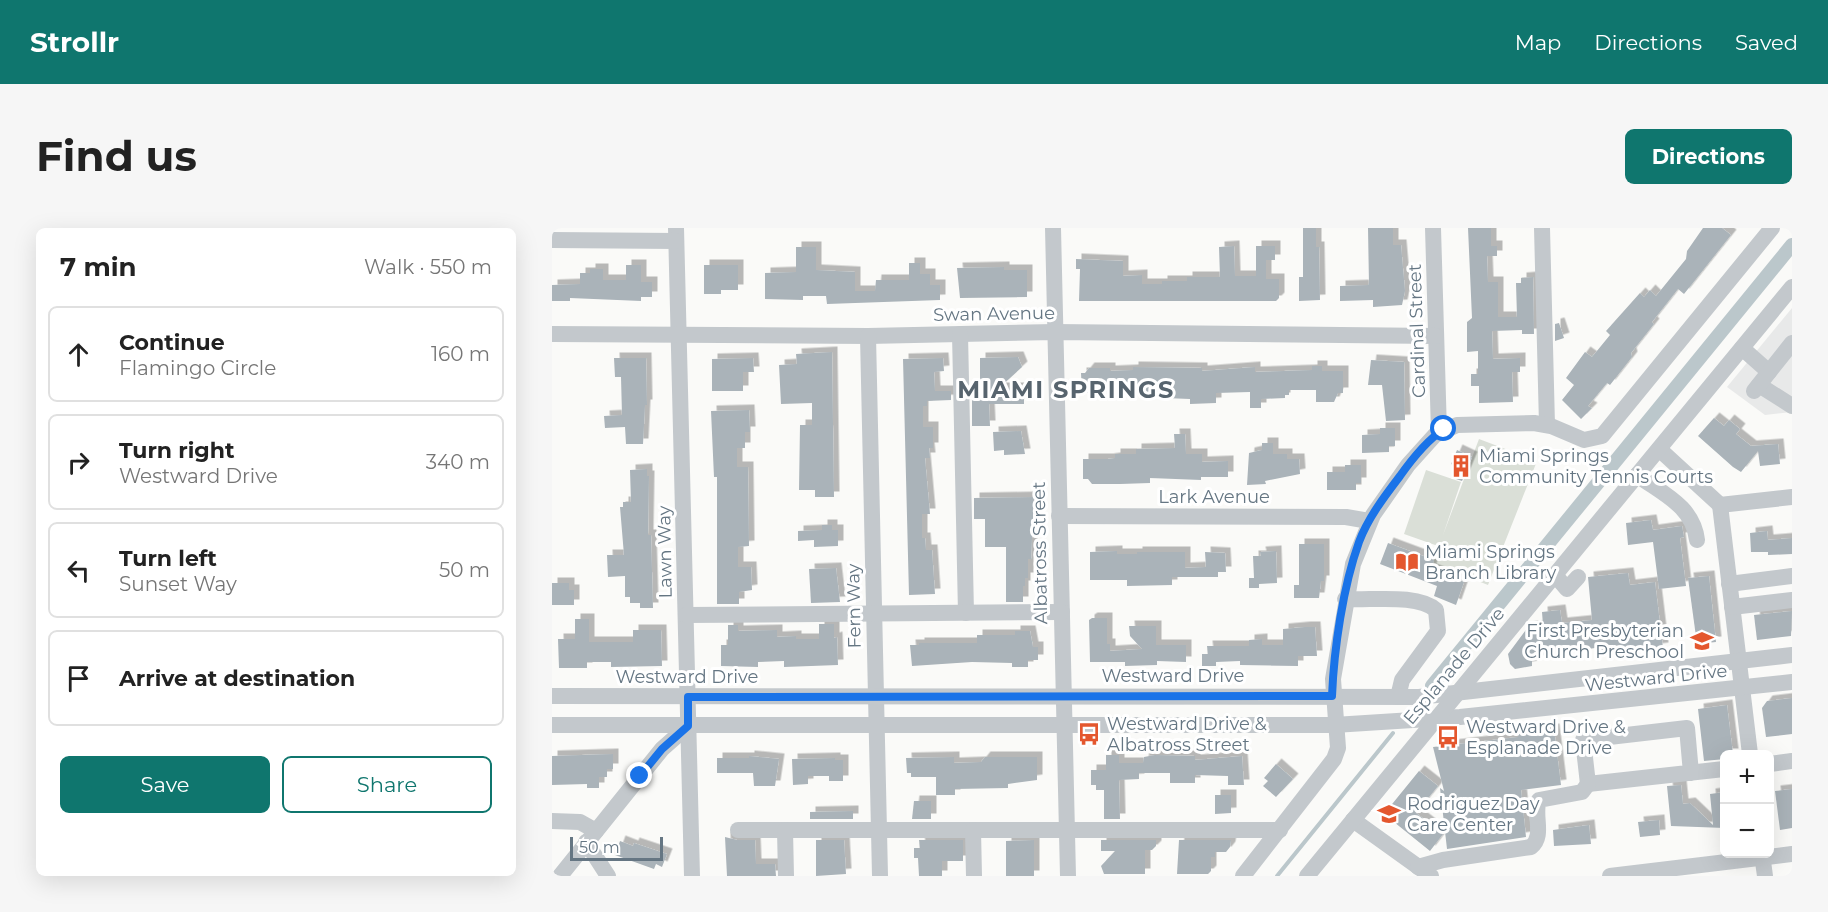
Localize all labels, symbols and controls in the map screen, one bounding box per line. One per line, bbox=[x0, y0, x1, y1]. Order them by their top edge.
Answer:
text: Strollr bbox=[30, 25, 119, 59]
text: Map bbox=[1515, 30, 1561, 55]
text: Directions bbox=[1594, 30, 1702, 55]
text: Saved bbox=[1735, 30, 1798, 55]
button: Directions bbox=[1625, 129, 1792, 184]
text: Find us bbox=[36, 130, 197, 182]
text: 7 min bbox=[60, 251, 137, 283]
text: Walk · 550 m bbox=[364, 255, 492, 279]
street label: Cardinal Street bbox=[1404, 264, 1430, 398]
street label: Swan Avenue bbox=[933, 302, 1055, 326]
text: Continue bbox=[119, 329, 225, 356]
icon: ahead bbox=[62, 338, 95, 371]
text: 160 m bbox=[431, 342, 490, 366]
text: Flamingo Circle bbox=[119, 356, 276, 380]
district label: MIAMI SPRINGS bbox=[957, 375, 1175, 404]
route start bbox=[1430, 415, 1456, 441]
text: Turn right bbox=[119, 437, 234, 464]
place label: Miami Springs Community Tennis Courts bbox=[1479, 445, 1713, 488]
icon: right bbox=[62, 446, 95, 479]
text: 340 m bbox=[426, 450, 490, 474]
building icon: Miami Springs Community Tennis Courts bbox=[1448, 453, 1474, 479]
text: Westward Drive bbox=[119, 464, 278, 488]
street label: Albatross Street bbox=[1028, 481, 1052, 625]
street label: Lark Avenue bbox=[1158, 486, 1270, 508]
street label: Lawn Way bbox=[653, 505, 677, 599]
place label: Miami Springs Branch Library bbox=[1425, 541, 1557, 584]
text: Turn left bbox=[119, 545, 217, 572]
library icon: Miami Springs Branch Library bbox=[1394, 549, 1420, 575]
icon: left bbox=[62, 554, 95, 587]
text: 50 m bbox=[439, 558, 490, 582]
street label: Fern Way bbox=[842, 563, 866, 649]
text: Sunset Way bbox=[119, 572, 237, 596]
street label: Esplanade Drive bbox=[1399, 603, 1509, 729]
place label: First Presbyterian Church Preschool bbox=[1524, 620, 1684, 663]
school or university icon: First Presbyterian Church Preschool bbox=[1689, 628, 1715, 654]
street label: Westward Drive bbox=[1584, 660, 1728, 696]
icon: arrive bbox=[62, 662, 95, 695]
text: Arrive at destination bbox=[119, 665, 355, 692]
street label: Westward Drive bbox=[1102, 665, 1245, 687]
street label: Westward Drive bbox=[616, 666, 759, 688]
place label: Westward Drive & Albatross Street bbox=[1107, 713, 1267, 756]
place label: Westward Drive & Esplanade Drive bbox=[1466, 716, 1626, 759]
bus stop icon: Westward Drive & Albatross Street bbox=[1076, 721, 1102, 747]
bus stop icon: Westward Drive & Esplanade Drive bbox=[1435, 724, 1461, 750]
map controls bbox=[1720, 750, 1774, 858]
button: + bbox=[1720, 750, 1774, 804]
button: Save bbox=[60, 756, 270, 813]
button: Share bbox=[282, 756, 492, 813]
route end bbox=[626, 762, 652, 788]
place label: Rodriguez Day Care Center bbox=[1407, 793, 1540, 836]
school or university icon: Rodriguez Day Care Center bbox=[1376, 801, 1402, 827]
button: − bbox=[1720, 804, 1774, 858]
scale bar bbox=[570, 834, 663, 862]
text: 50 m bbox=[579, 838, 620, 857]

